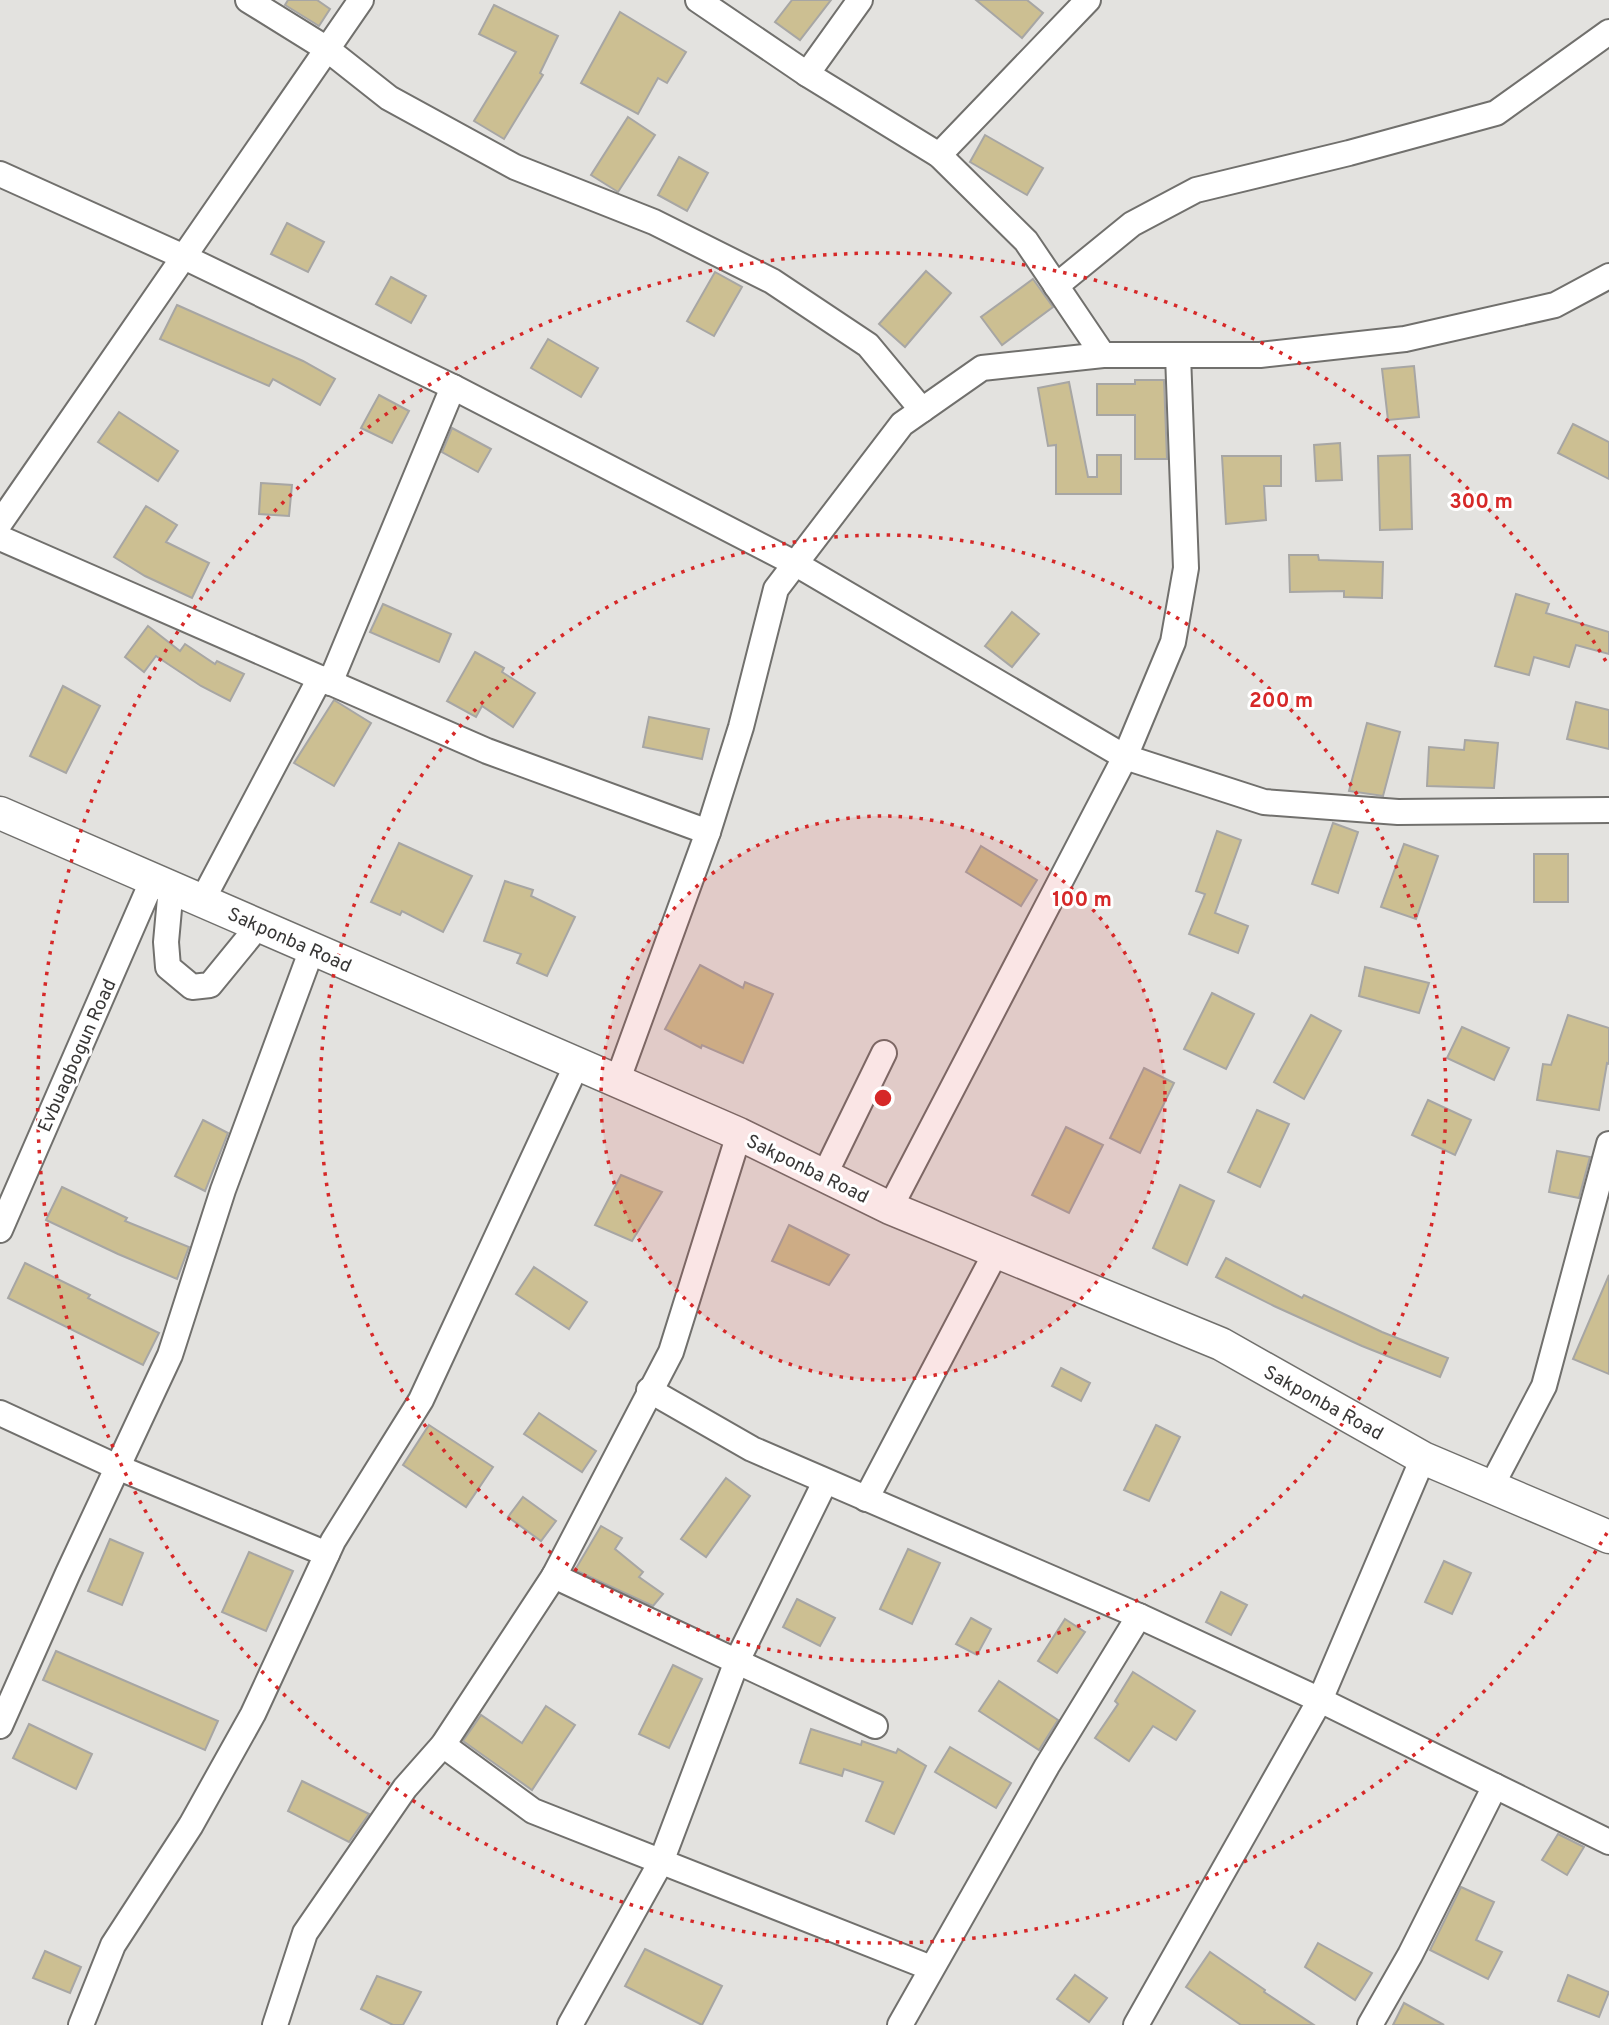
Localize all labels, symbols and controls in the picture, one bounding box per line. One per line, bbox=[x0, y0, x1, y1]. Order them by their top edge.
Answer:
text: 300 m bbox=[1449, 489, 1513, 516]
text: 200 m bbox=[1249, 688, 1313, 715]
text: 100 m bbox=[1052, 887, 1112, 914]
street label: Sakponba Road bbox=[223, 903, 355, 979]
street label: Evbuagbogun Road bbox=[33, 975, 122, 1136]
centre of rings bbox=[871, 1086, 895, 1110]
street label: Sakponba Road bbox=[742, 1130, 872, 1210]
street label: Sakponba Road bbox=[1259, 1361, 1387, 1447]

